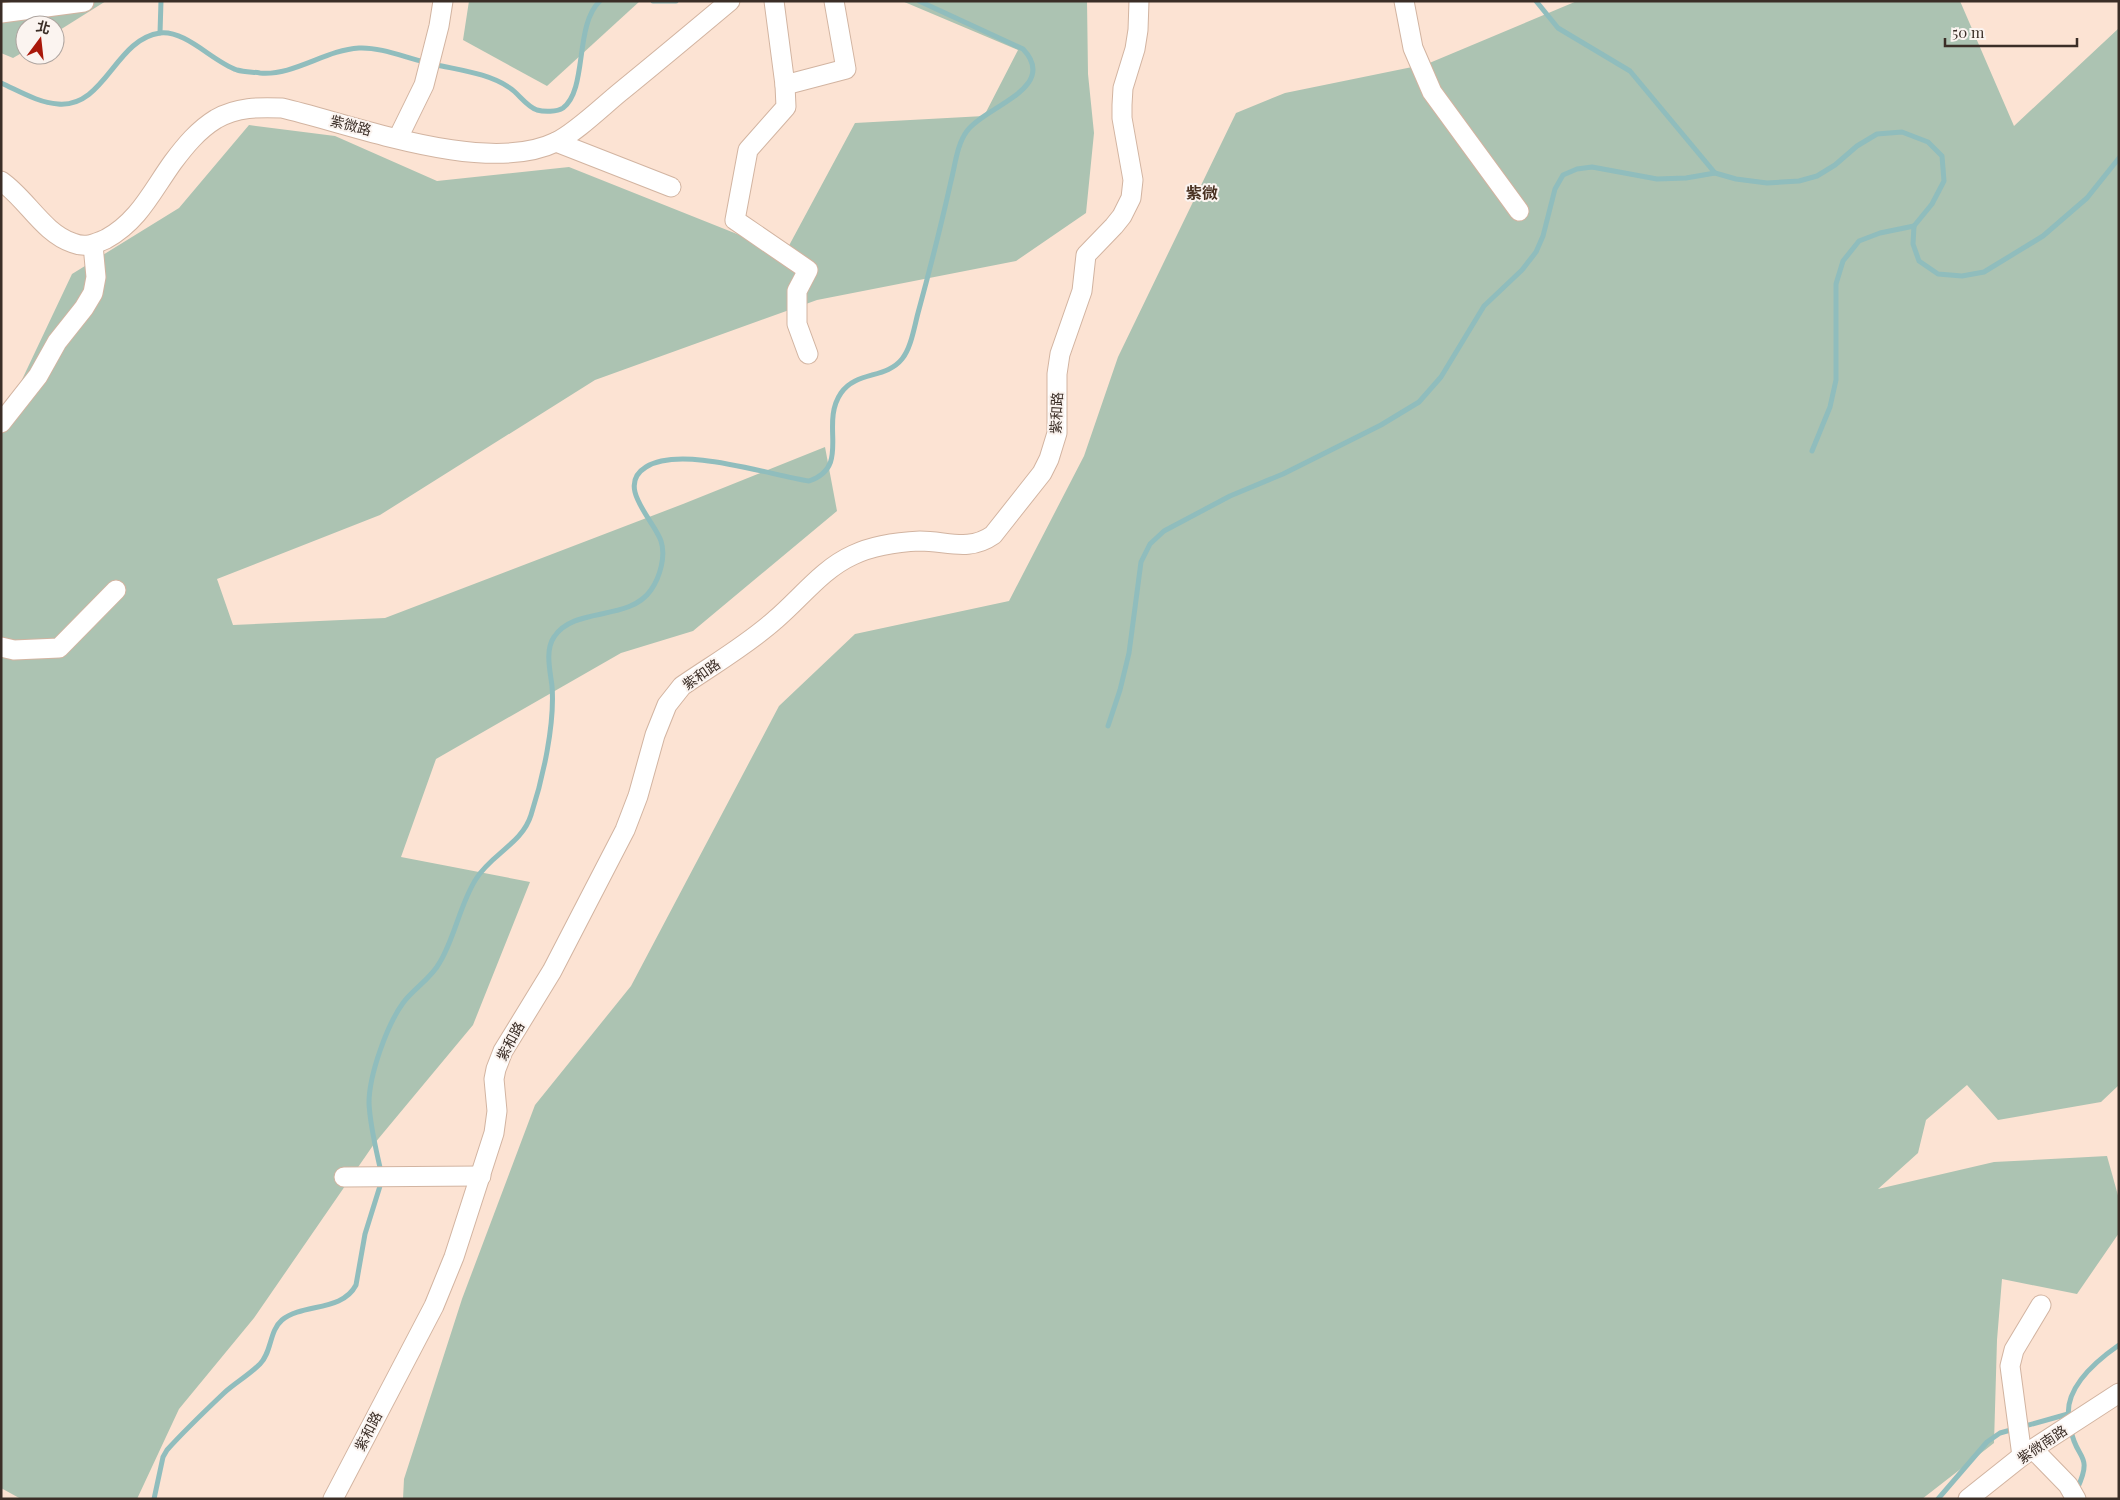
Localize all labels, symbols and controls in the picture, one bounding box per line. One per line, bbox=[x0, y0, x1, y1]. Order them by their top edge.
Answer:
north arrow bbox=[15, 15, 65, 65]
scale bar bbox=[1945, 15, 2078, 47]
text: 北 bbox=[34, 16, 53, 38]
text: 50 m bbox=[1952, 22, 1985, 42]
street label: 紫微路 bbox=[328, 110, 374, 140]
district label: 紫微 bbox=[1186, 182, 1218, 203]
street label: 紫和路 bbox=[1045, 392, 1067, 434]
street label: 紫和路 bbox=[678, 654, 724, 694]
street label: 紫和路 bbox=[492, 1018, 528, 1064]
street label: 紫和路 bbox=[350, 1408, 386, 1454]
street label: 紫微南路 bbox=[2013, 1420, 2071, 1468]

